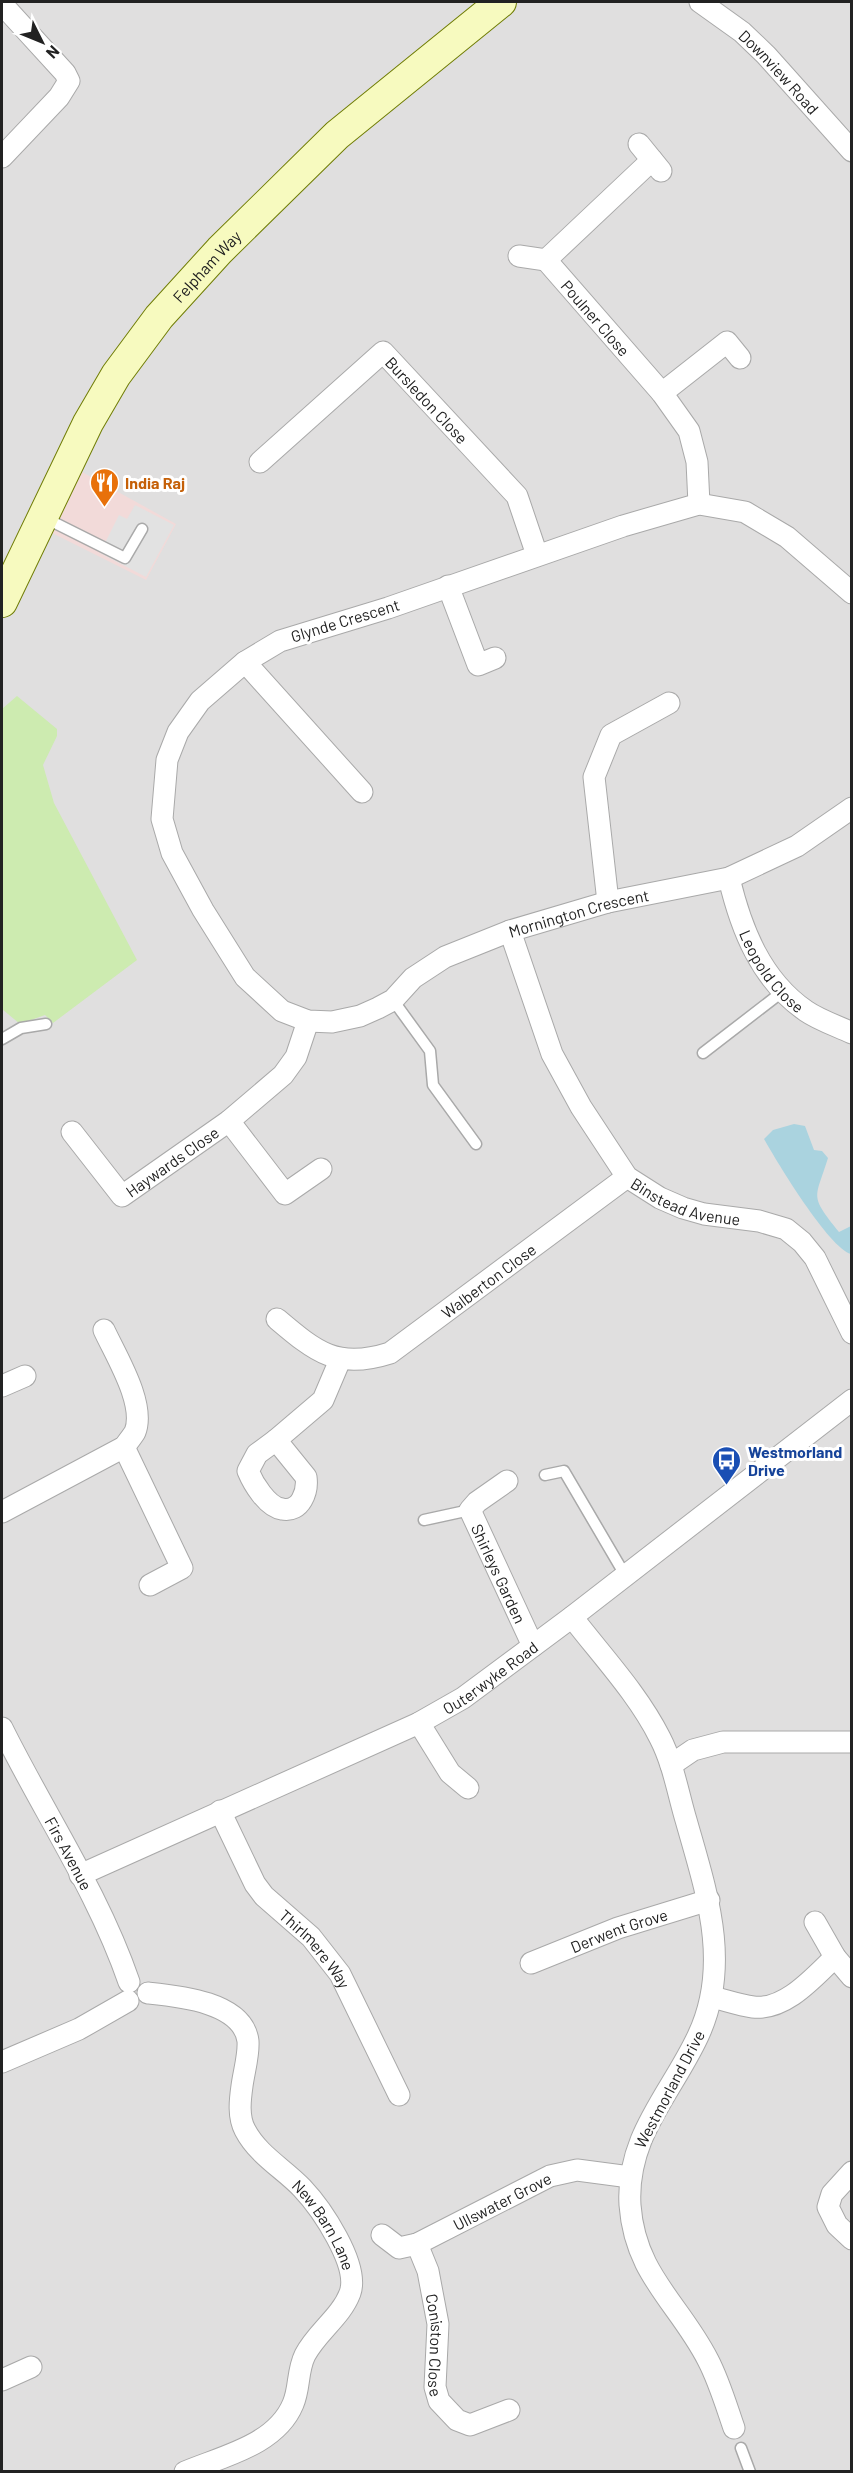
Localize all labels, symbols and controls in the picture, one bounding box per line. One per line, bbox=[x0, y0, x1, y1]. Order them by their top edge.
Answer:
north arrow bbox=[12, 12, 72, 72]
street label: Downview Road bbox=[736, 25, 823, 118]
text: N bbox=[43, 42, 64, 63]
street label: Felpham Way bbox=[168, 225, 245, 306]
street label: Poulner Close bbox=[558, 276, 634, 359]
street label: Bursledon Close bbox=[382, 352, 472, 447]
restaurant icon: India Raj bbox=[88, 466, 120, 508]
place label: India Raj bbox=[125, 473, 185, 492]
street label: Glynde Crescent bbox=[288, 594, 402, 646]
street label: Mornington Crescent bbox=[506, 885, 650, 940]
street label: Leopold Close bbox=[736, 927, 808, 1016]
street label: Haywards Close bbox=[122, 1122, 222, 1200]
street label: Binstead Avenue bbox=[628, 1173, 741, 1228]
street label: Walberton Close bbox=[437, 1239, 539, 1321]
place label: Westmorland Drive bbox=[748, 1442, 842, 1479]
bus stop icon: Westmorland Drive bbox=[711, 1444, 743, 1486]
street label: Shirleys Garden bbox=[468, 1521, 530, 1626]
street label: Outerwyke Road bbox=[439, 1637, 541, 1717]
street label: Firs Avenue bbox=[42, 1813, 97, 1893]
street label: Derwent Grove bbox=[567, 1904, 670, 1956]
street label: Thirlmere Way bbox=[276, 1905, 355, 1992]
street label: Westmorland Drive bbox=[630, 2027, 708, 2151]
street label: Ullswater Grove bbox=[450, 2168, 554, 2234]
street label: New Barn Lane bbox=[289, 2175, 359, 2272]
street label: Coniston Close bbox=[423, 2292, 447, 2399]

